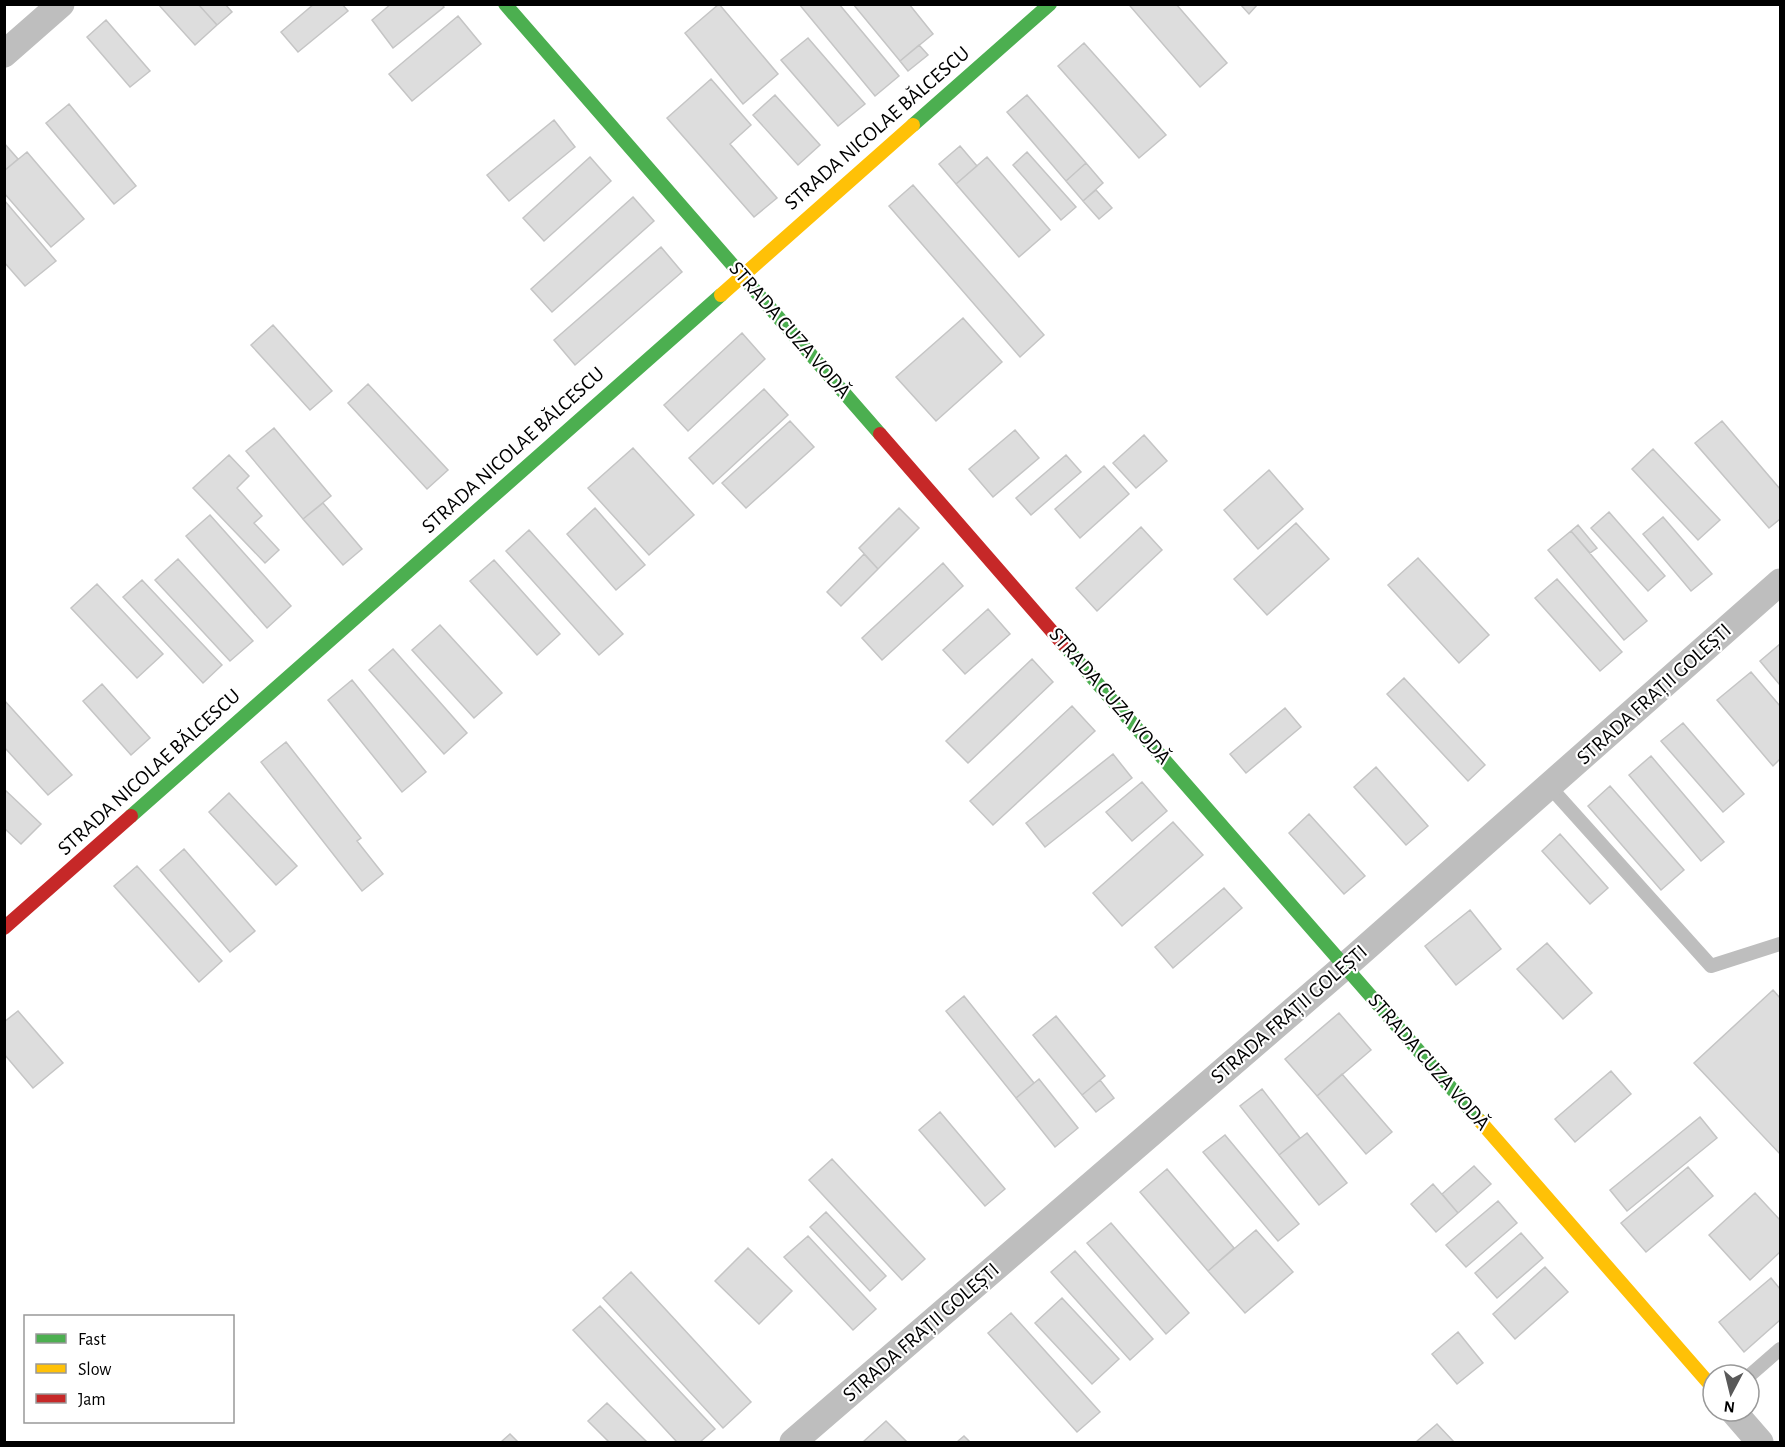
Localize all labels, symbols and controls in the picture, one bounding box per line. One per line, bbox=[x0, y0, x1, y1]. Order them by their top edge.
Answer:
street label: STRADA NICOLAE BĂLCESCU bbox=[780, 41, 973, 214]
street label: STRADA CUZA VODĂ bbox=[725, 257, 856, 402]
street label: STRADA NICOLAE BĂLCESCU bbox=[417, 362, 608, 537]
street label: STRADA FRAȚII GOLEȘTI bbox=[1573, 619, 1737, 770]
street label: STRADA CUZA VODĂ bbox=[1045, 623, 1176, 768]
street label: STRADA NICOLAE BĂLCESCU bbox=[53, 684, 244, 859]
street label: STRADA FRAȚII GOLEȘTI bbox=[1207, 941, 1373, 1089]
street label: STRADA CUZA VODĂ bbox=[1364, 989, 1495, 1134]
street label: STRADA FRAȚII GOLEȘTI bbox=[839, 1259, 1005, 1407]
legend bbox=[24, 1315, 234, 1423]
text: Fast bbox=[78, 1331, 106, 1349]
text: Slow bbox=[78, 1361, 111, 1379]
north arrow bbox=[1701, 1363, 1761, 1423]
text: Jam bbox=[78, 1391, 106, 1409]
text: N bbox=[1723, 1398, 1736, 1416]

